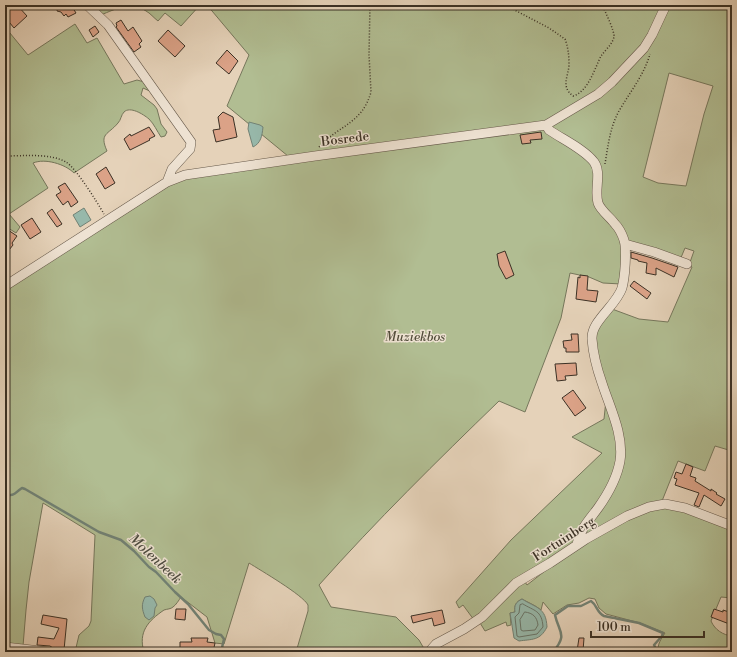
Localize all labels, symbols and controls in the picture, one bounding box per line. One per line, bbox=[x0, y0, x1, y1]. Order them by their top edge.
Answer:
street label: Bosrede bbox=[319, 128, 370, 150]
park label: Muziekbos bbox=[385, 329, 445, 345]
street label: Fortuinberg bbox=[530, 513, 598, 565]
water label: Molenbeek bbox=[125, 530, 185, 588]
scale bar bbox=[591, 613, 704, 639]
text: 100 m bbox=[597, 620, 631, 635]

